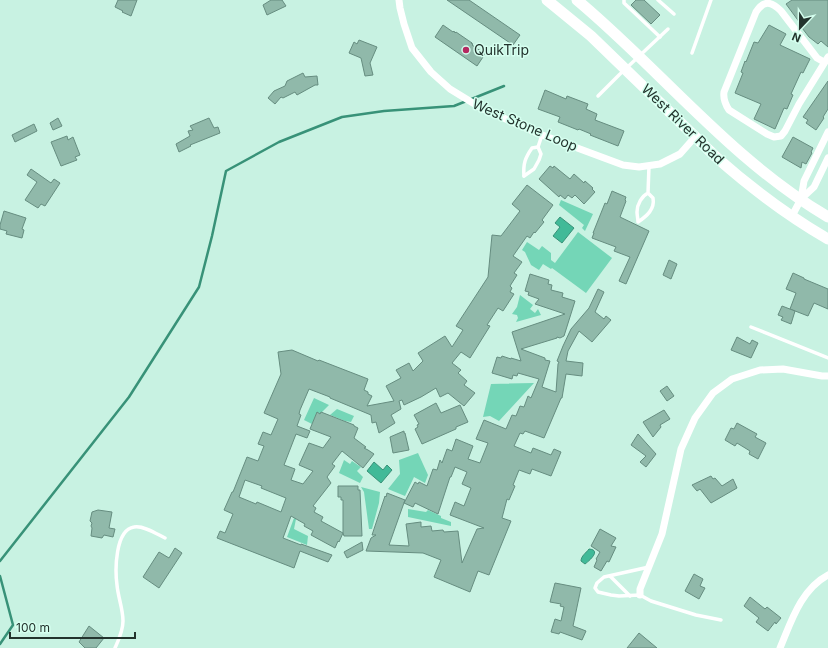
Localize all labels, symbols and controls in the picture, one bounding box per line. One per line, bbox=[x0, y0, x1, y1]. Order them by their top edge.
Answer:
north arrow bbox=[780, 8, 820, 48]
text: N bbox=[790, 29, 803, 45]
place label: QuikTrip bbox=[474, 41, 529, 58]
marker: QuikTrip bbox=[461, 45, 471, 55]
street label: West River Road bbox=[638, 80, 728, 167]
street label: West Stone Loop bbox=[470, 95, 580, 154]
scale bar bbox=[10, 614, 135, 640]
text: 100 m bbox=[16, 620, 50, 635]

